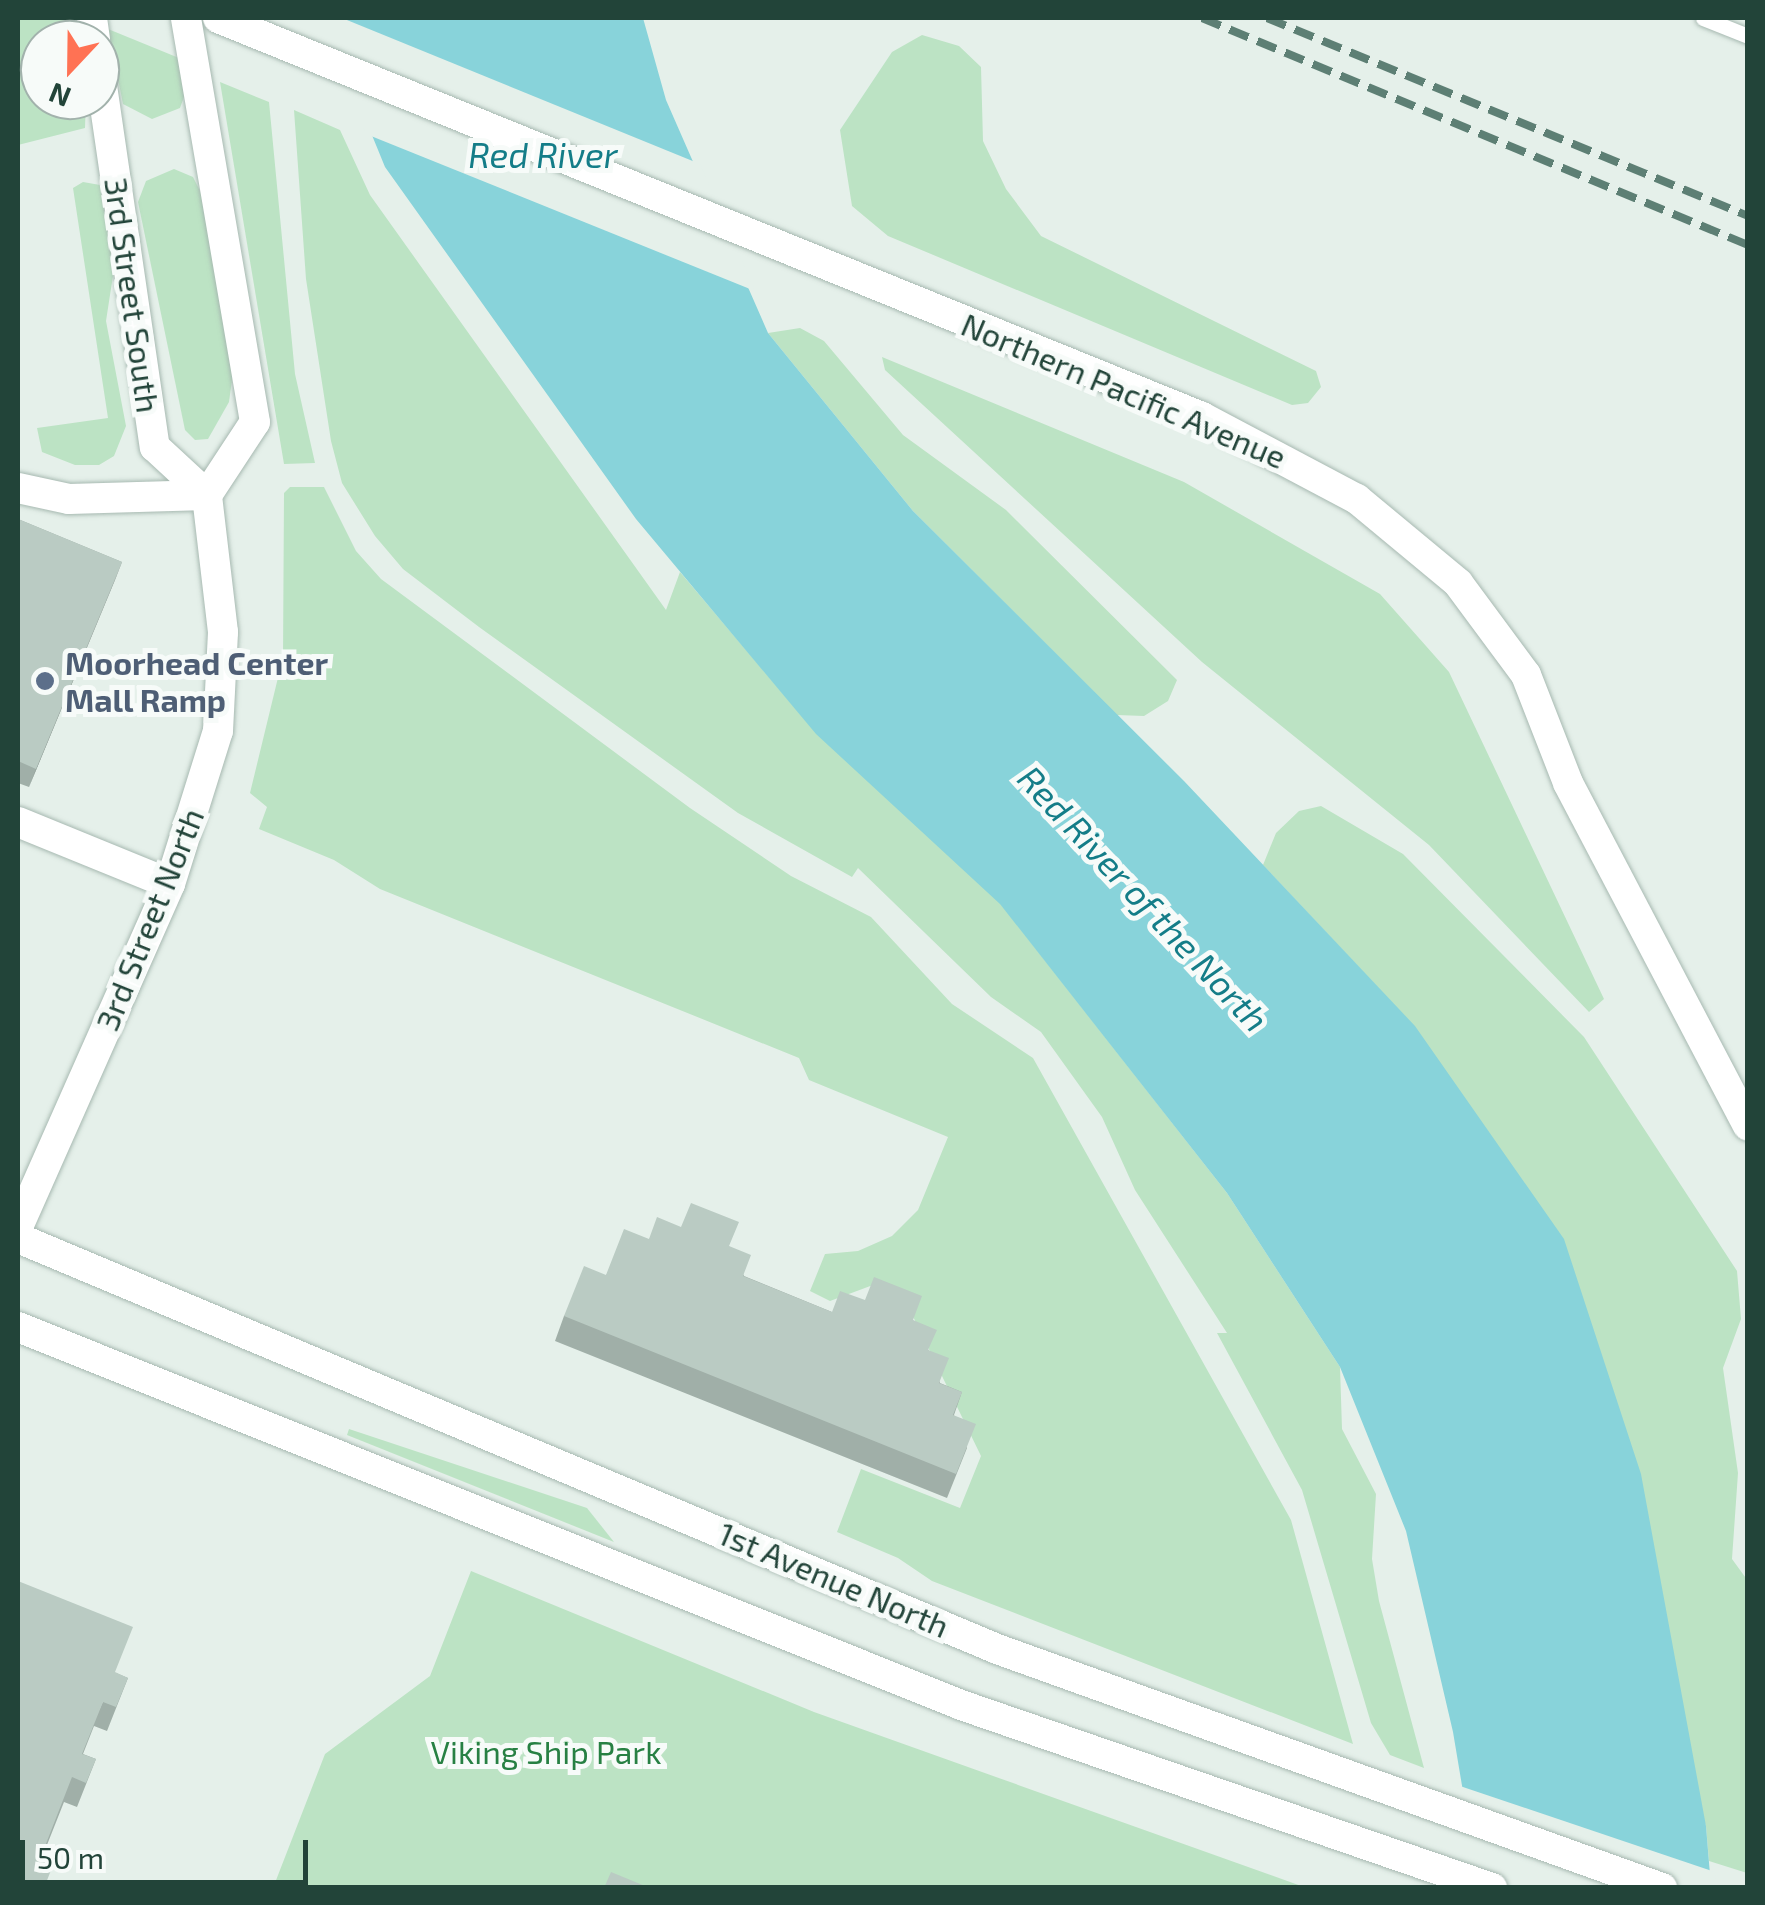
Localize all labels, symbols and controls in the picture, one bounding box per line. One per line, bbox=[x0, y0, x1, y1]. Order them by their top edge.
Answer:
north arrow bbox=[20, 20, 120, 120]
text: N bbox=[44, 76, 75, 116]
water label: Red River bbox=[468, 133, 618, 175]
street label: 3rd Street South bbox=[97, 175, 169, 415]
street label: Northern Pacific Avenue bbox=[956, 304, 1292, 476]
place label: Moorhead Center Mall Ramp bbox=[65, 644, 328, 719]
marker: Moorhead Center Mall Ramp bbox=[34, 670, 56, 692]
water label: Red River of the North bbox=[1009, 756, 1279, 1040]
street label: 3rd Street North bbox=[87, 802, 211, 1036]
street label: 1st Avenue North bbox=[713, 1513, 955, 1645]
park label: Viking Ship Park bbox=[431, 1732, 661, 1770]
scale bar bbox=[25, 1820, 312, 1882]
text: 50 m bbox=[37, 1839, 104, 1875]

